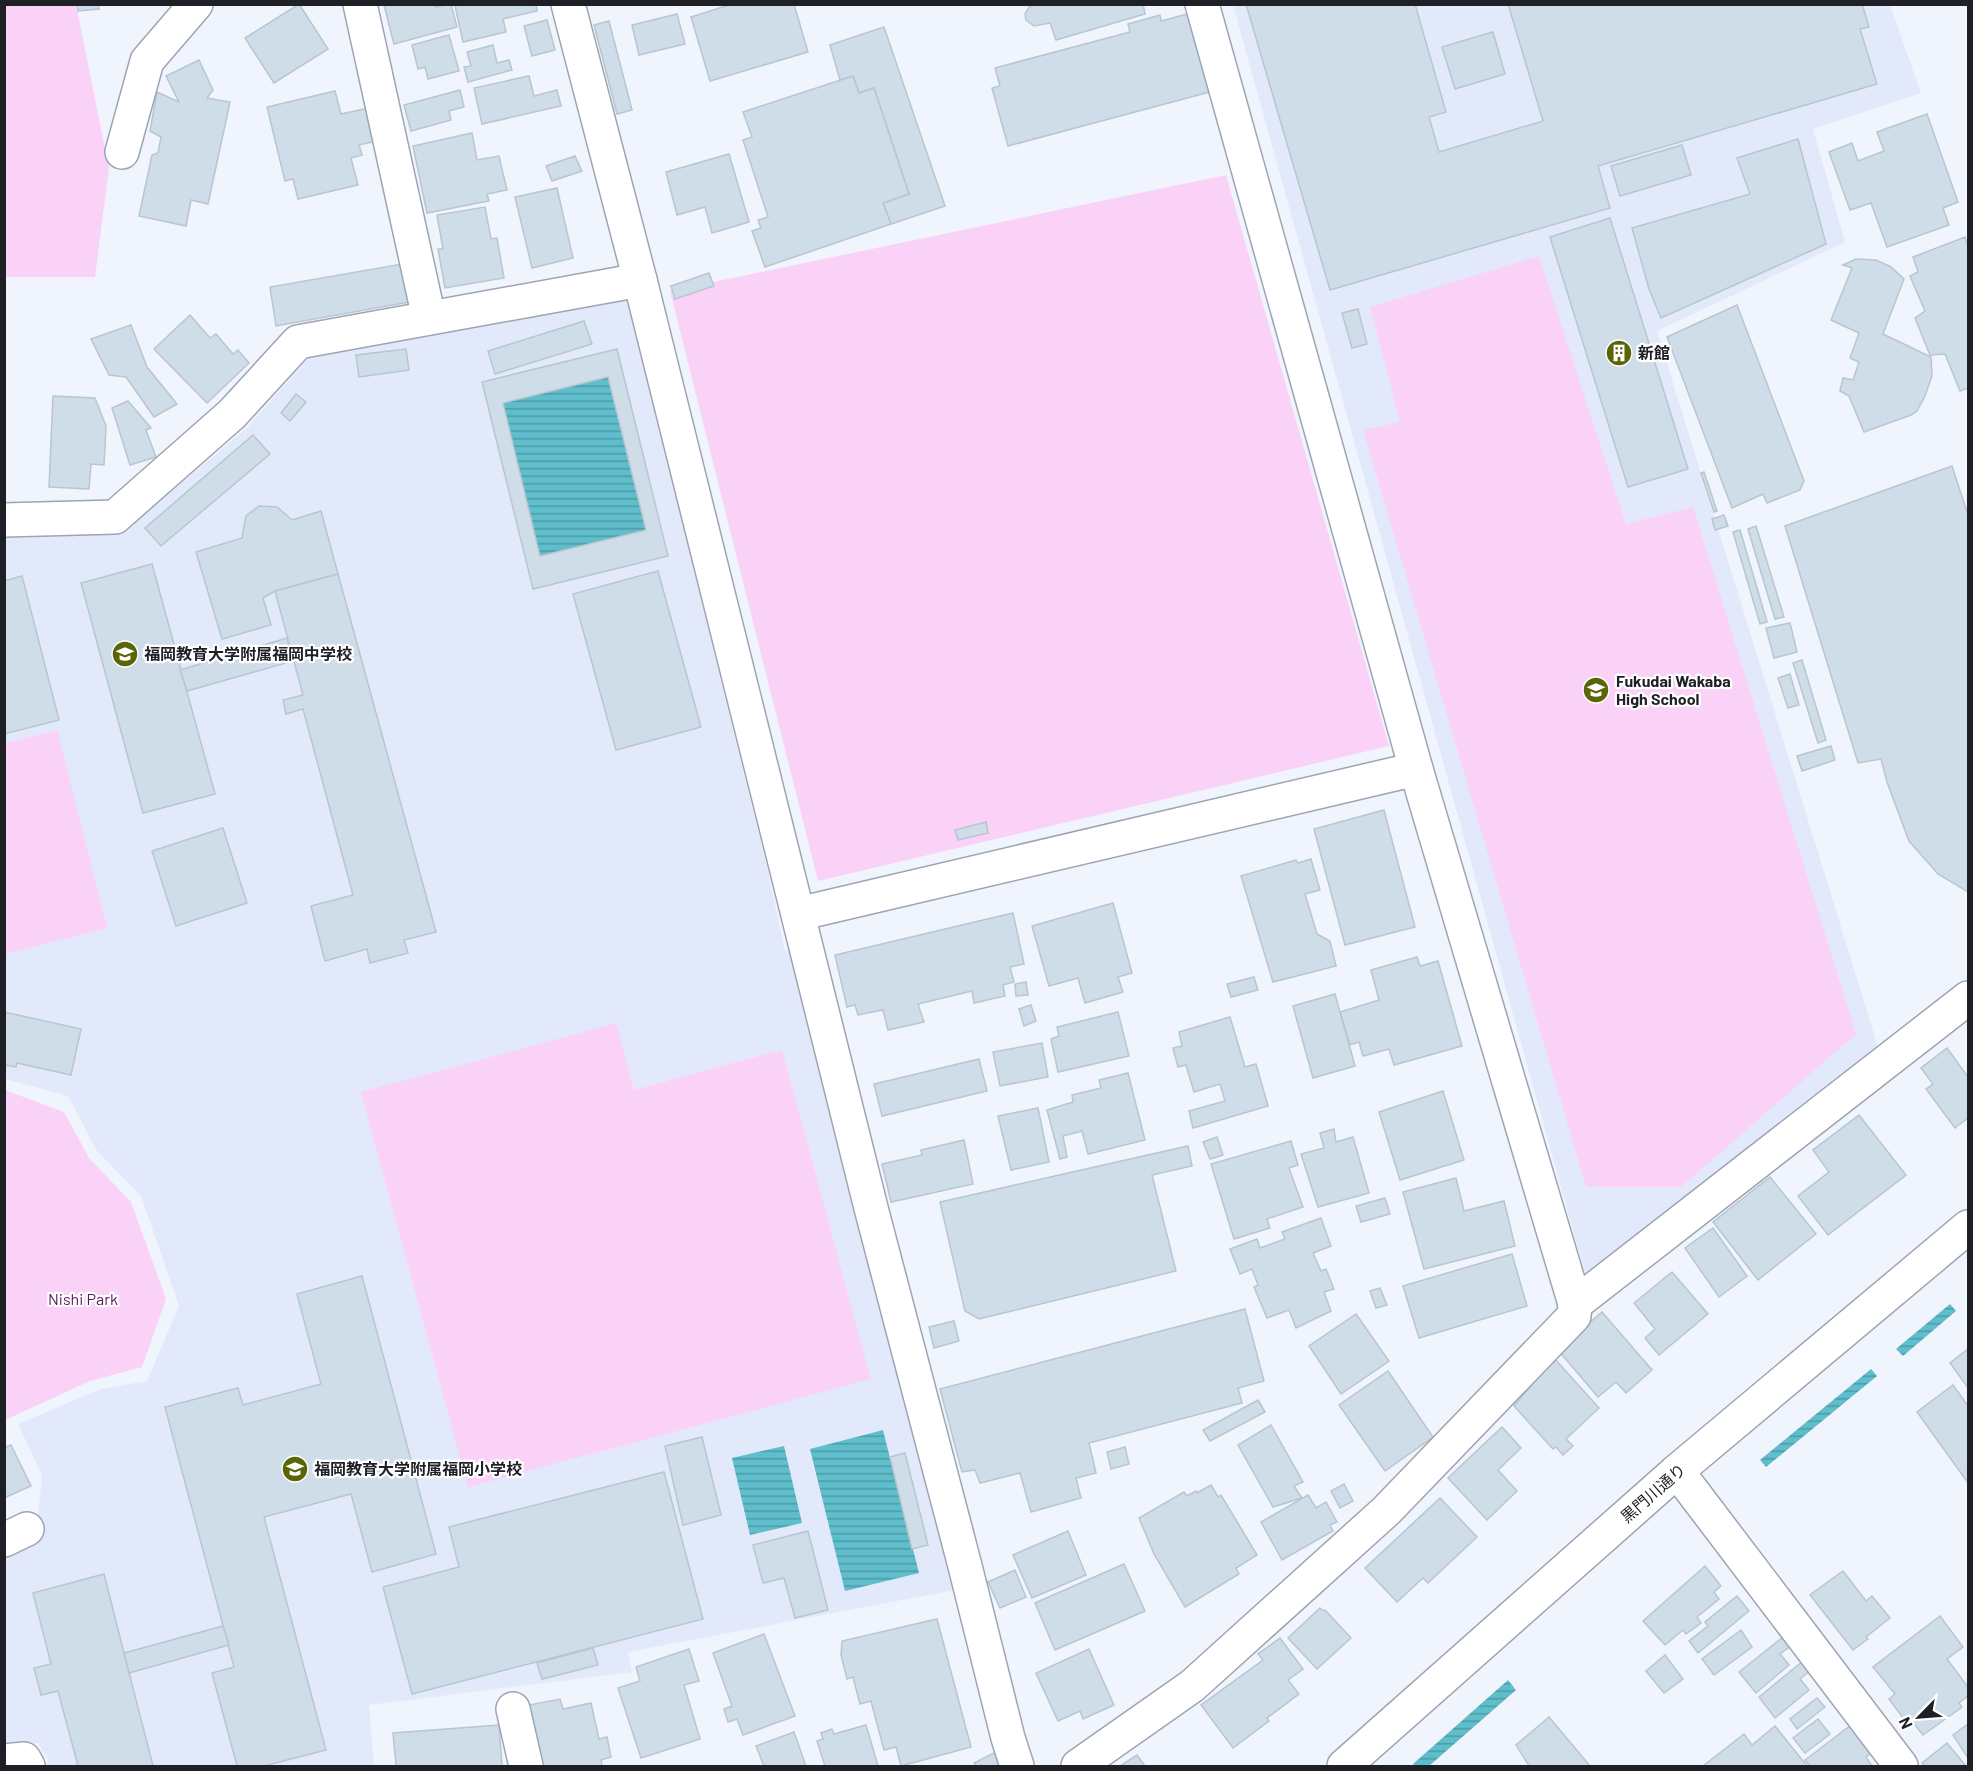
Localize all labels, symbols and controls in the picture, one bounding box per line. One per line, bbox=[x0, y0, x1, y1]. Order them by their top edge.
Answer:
building icon: 新館 bbox=[1604, 338, 1634, 368]
place label: 新館 bbox=[1638, 343, 1670, 362]
school or university icon: 福岡教育大学附属福岡中学校 bbox=[110, 639, 140, 669]
place label: 福岡教育大学附属福岡中学校 bbox=[144, 644, 352, 663]
place label: Fukudai Wakaba High School bbox=[1616, 671, 1731, 708]
school or university icon: Fukudai Wakaba High School bbox=[1581, 675, 1611, 705]
park label: Nishi Park bbox=[48, 1289, 118, 1308]
school or university icon: 福岡教育大学附属福岡小学校 bbox=[280, 1454, 310, 1484]
place label: 福岡教育大学附属福岡小学校 bbox=[314, 1459, 522, 1478]
street label: 黒門川通り bbox=[1616, 1459, 1689, 1526]
north arrow bbox=[1889, 1687, 1949, 1747]
text: N bbox=[1894, 1715, 1916, 1732]

